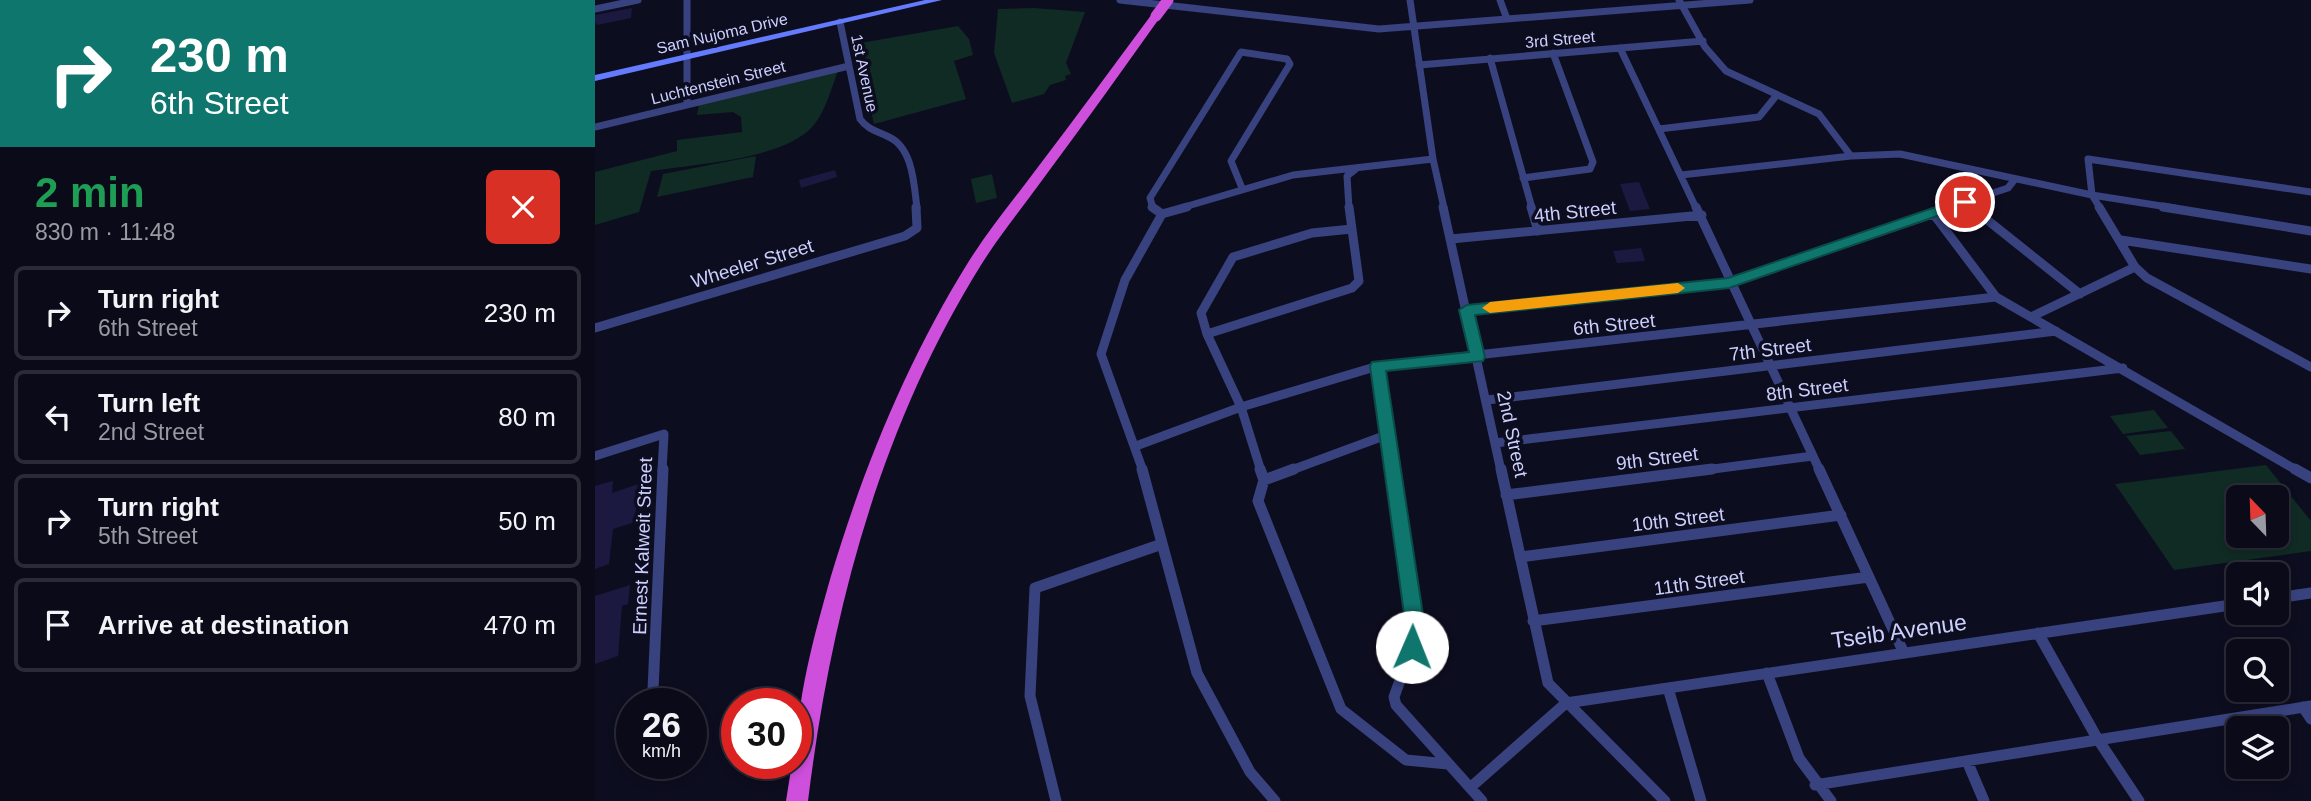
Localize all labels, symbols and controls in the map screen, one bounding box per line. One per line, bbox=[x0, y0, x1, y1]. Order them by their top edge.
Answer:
street label: Sam Nujoma Drive bbox=[655, 10, 790, 57]
icon: right bbox=[35, 28, 126, 119]
text: 230 m bbox=[150, 28, 289, 82]
street label: 3rd Street bbox=[1524, 28, 1596, 51]
street label: 1st Avenue bbox=[848, 33, 881, 114]
street label: Luchtenstein Street bbox=[649, 57, 788, 107]
text: 6th Street bbox=[150, 85, 289, 121]
text: 2 min bbox=[35, 169, 145, 216]
button: close bbox=[486, 170, 560, 244]
pin bbox=[1935, 172, 1995, 232]
icon: arrive bbox=[1946, 183, 1984, 221]
street label: 4th Street bbox=[1533, 197, 1618, 226]
text: 830 m · 11:48 bbox=[35, 219, 175, 245]
street label: Wheeler Street bbox=[688, 235, 816, 292]
text: Turn right bbox=[98, 284, 219, 314]
icon: right bbox=[39, 294, 77, 332]
text: 230 m bbox=[484, 298, 556, 328]
street label: 6th Street bbox=[1572, 310, 1657, 339]
text: 6th Street bbox=[98, 315, 198, 341]
street label: 7th Street bbox=[1728, 334, 1813, 365]
street label: 8th Street bbox=[1765, 374, 1850, 405]
text: Turn left bbox=[98, 388, 200, 418]
street label: 2nd Street bbox=[1493, 389, 1532, 480]
icon: left bbox=[39, 398, 77, 436]
text: 80 m bbox=[498, 402, 556, 432]
text: 2nd Street bbox=[98, 419, 204, 445]
street label: 9th Street bbox=[1615, 443, 1700, 474]
street label: Ernest Kalweit Street bbox=[629, 456, 656, 635]
north arrow bbox=[2226, 485, 2289, 548]
map controls bbox=[2226, 485, 2289, 779]
text: Turn right bbox=[98, 492, 219, 522]
icon: right bbox=[39, 502, 77, 540]
street label: 10th Street bbox=[1631, 503, 1726, 536]
text: 50 m bbox=[498, 506, 556, 536]
text: 5th Street bbox=[98, 523, 198, 549]
button: sound bbox=[2226, 562, 2289, 625]
street label: 11th Street bbox=[1652, 566, 1747, 599]
icon: arrive bbox=[39, 606, 77, 644]
street label: Tseib Avenue bbox=[1830, 609, 1968, 653]
text: Arrive at destination bbox=[98, 610, 349, 640]
text: 470 m bbox=[484, 610, 556, 640]
position arrow bbox=[1375, 610, 1449, 684]
button: search bbox=[2226, 639, 2289, 702]
speed limit sign: 30 bbox=[721, 688, 812, 779]
text: 26 bbox=[642, 705, 681, 744]
button: layers bbox=[2226, 716, 2289, 779]
text: km/h bbox=[642, 741, 681, 761]

